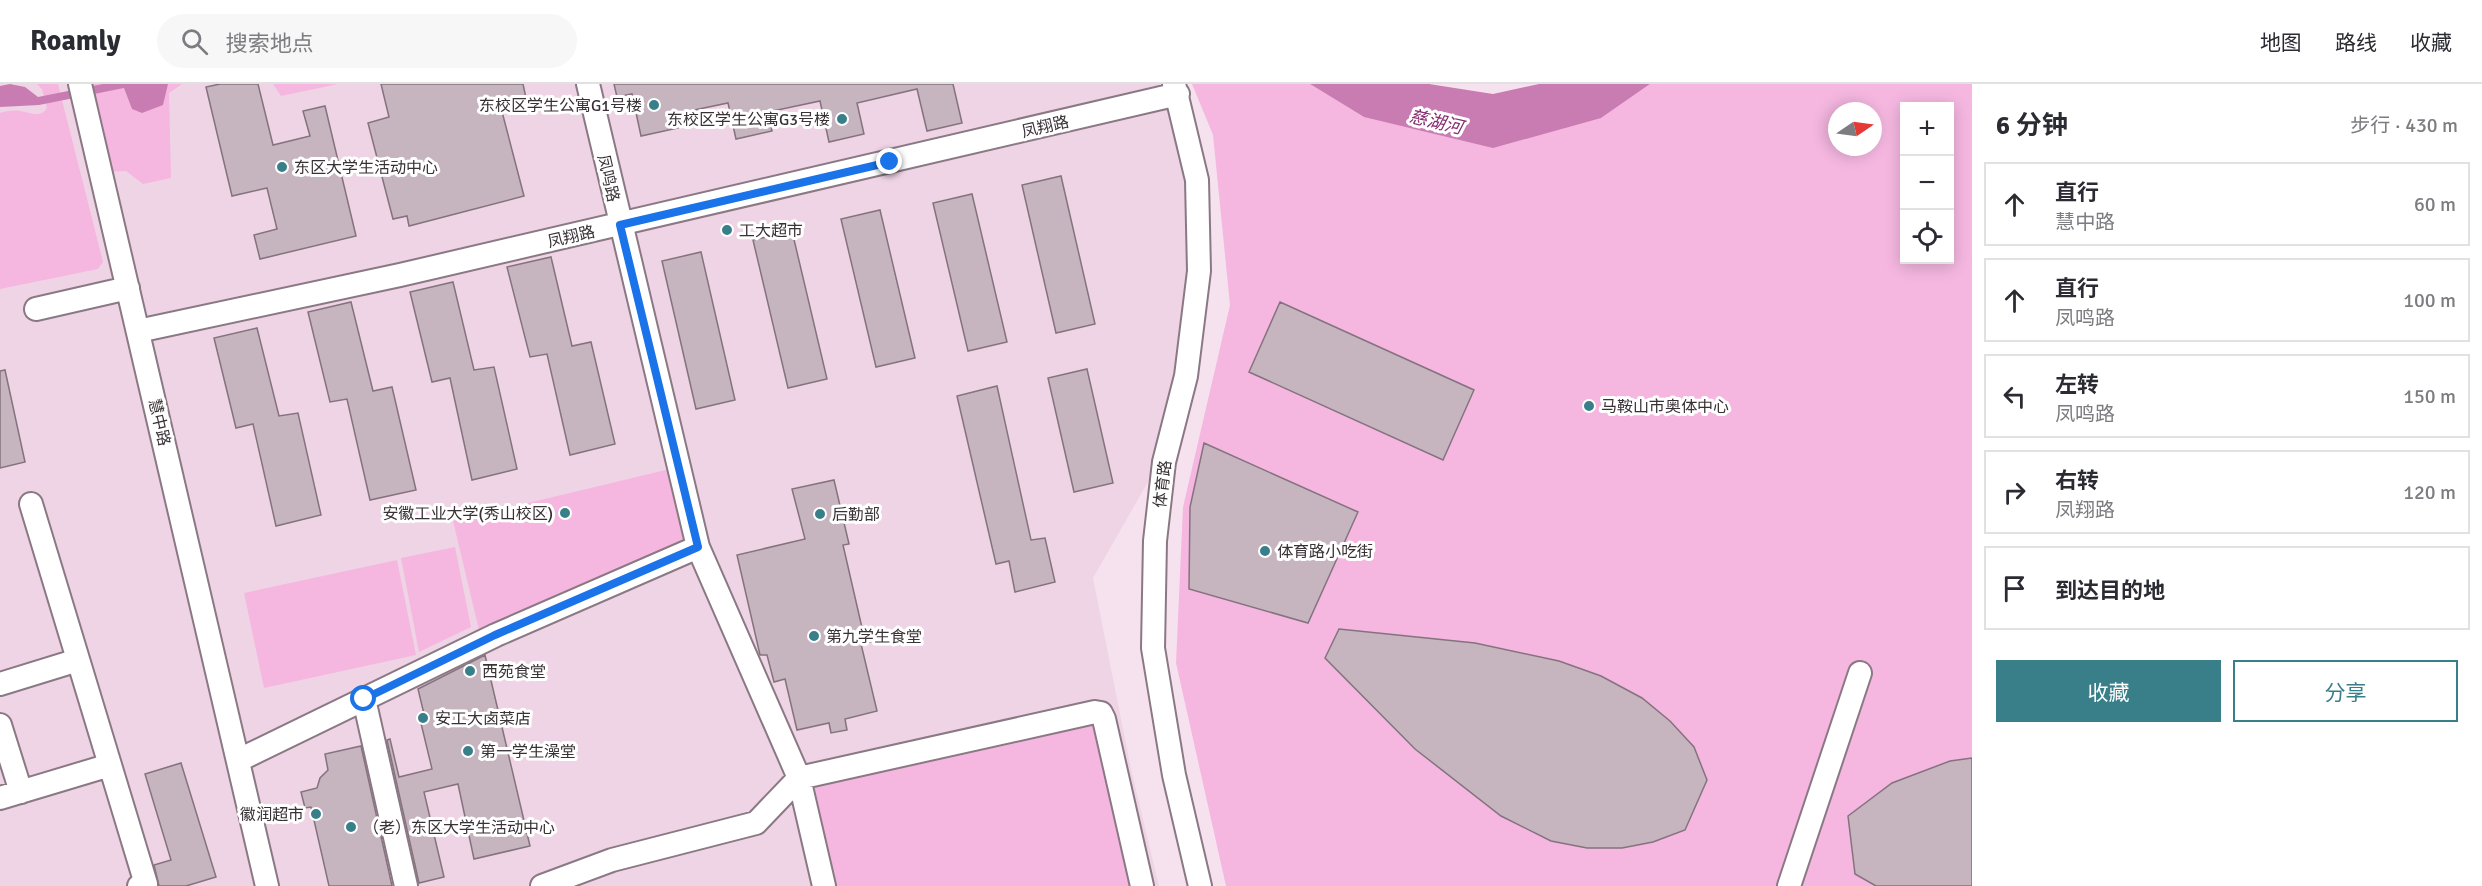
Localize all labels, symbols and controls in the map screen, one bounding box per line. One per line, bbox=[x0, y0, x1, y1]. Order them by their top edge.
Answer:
search box bbox=[157, 14, 577, 68]
text: Roamly bbox=[30, 24, 121, 58]
icon: search bbox=[178, 25, 211, 58]
text: 搜索地点 bbox=[226, 30, 314, 57]
text: 地图 bbox=[2260, 30, 2302, 56]
text: 路线 bbox=[2335, 30, 2377, 56]
text: 收藏 bbox=[2410, 30, 2452, 56]
place label: 东校区学生公寓G1号楼 bbox=[479, 96, 642, 116]
marker: 东校区学生公寓G1号楼 bbox=[647, 98, 661, 112]
north arrow bbox=[1828, 102, 1882, 156]
map controls bbox=[1900, 102, 1954, 264]
button: + bbox=[1900, 102, 1954, 156]
water label: 慈湖河 bbox=[1407, 105, 1468, 139]
place label: 东校区学生公寓G3号楼 bbox=[667, 110, 830, 130]
text: 6 分钟 bbox=[1996, 110, 2068, 142]
marker: 东校区学生公寓G3号楼 bbox=[835, 112, 849, 126]
street label: 凤翔路 bbox=[1020, 112, 1071, 142]
text: 步行 · 430 m bbox=[2350, 113, 2458, 138]
route end bbox=[876, 148, 902, 174]
street label: 凤鸣路 bbox=[593, 153, 623, 204]
button: − bbox=[1900, 156, 1954, 210]
place label: 东区大学生活动中心 bbox=[294, 158, 438, 178]
marker: 东区大学生活动中心 bbox=[275, 160, 289, 174]
text: 直行 bbox=[2055, 179, 2099, 206]
icon: ahead bbox=[1998, 188, 2031, 221]
text: 60 m bbox=[2414, 192, 2456, 217]
button: locate bbox=[1900, 210, 1954, 264]
text: 慧中路 bbox=[2055, 210, 2115, 235]
place label: 工大超市 bbox=[739, 221, 803, 241]
street label: 凤翔路 bbox=[546, 222, 597, 252]
marker: 工大超市 bbox=[720, 223, 734, 237]
text: 直行 bbox=[2055, 275, 2099, 302]
icon: ahead bbox=[1998, 284, 2031, 317]
text: 100 m bbox=[2403, 288, 2456, 313]
text: 凤鸣路 bbox=[2055, 306, 2115, 331]
text: 左转 bbox=[2055, 371, 2099, 398]
icon: left bbox=[1998, 380, 2031, 413]
text: 150 m bbox=[2403, 384, 2456, 409]
street label: 慧中路 bbox=[144, 397, 174, 448]
place label: 马鞍山市奥体中心 bbox=[1601, 397, 1729, 417]
marker: 马鞍山市奥体中心 bbox=[1582, 399, 1596, 413]
text: 凤鸣路 bbox=[2055, 402, 2115, 427]
street label: 体育路 bbox=[1150, 459, 1176, 509]
text: 右转 bbox=[2055, 467, 2099, 494]
icon: right bbox=[1998, 476, 2031, 509]
text: 120 m bbox=[2403, 480, 2456, 505]
text: 凤翔路 bbox=[2055, 498, 2115, 523]
place label: 安徽工业大学(秀山校区) bbox=[382, 504, 553, 524]
place label: 后勤部 bbox=[832, 505, 880, 525]
marker: 安徽工业大学(秀山校区) bbox=[558, 506, 572, 520]
marker: 后勤部 bbox=[813, 507, 827, 521]
place label: 体育路小吃街 bbox=[1277, 542, 1373, 562]
marker: 体育路小吃街 bbox=[1258, 544, 1272, 558]
icon: arrive bbox=[1998, 572, 2031, 605]
text: 到达目的地 bbox=[2055, 577, 2165, 604]
place label: 第九学生食堂 bbox=[826, 627, 922, 647]
marker: 第九学生食堂 bbox=[807, 629, 821, 643]
button: 收藏 bbox=[1996, 660, 2221, 722]
button: 分享 bbox=[2233, 660, 2458, 722]
place label: 西苑食堂 bbox=[482, 662, 546, 682]
marker: 西苑食堂 bbox=[463, 664, 477, 678]
route start bbox=[350, 685, 376, 711]
place label: 安工大卤菜店 bbox=[435, 709, 531, 729]
marker: 安工大卤菜店 bbox=[416, 711, 430, 725]
place label: 第一学生澡堂 bbox=[480, 742, 576, 762]
marker: 第一学生澡堂 bbox=[461, 744, 475, 758]
place label: 徽润超市 bbox=[240, 805, 304, 825]
marker: 徽润超市 bbox=[309, 807, 323, 821]
place label: （老）东区大学生活动中心 bbox=[363, 818, 555, 838]
marker: （老）东区大学生活动中心 bbox=[344, 820, 358, 834]

